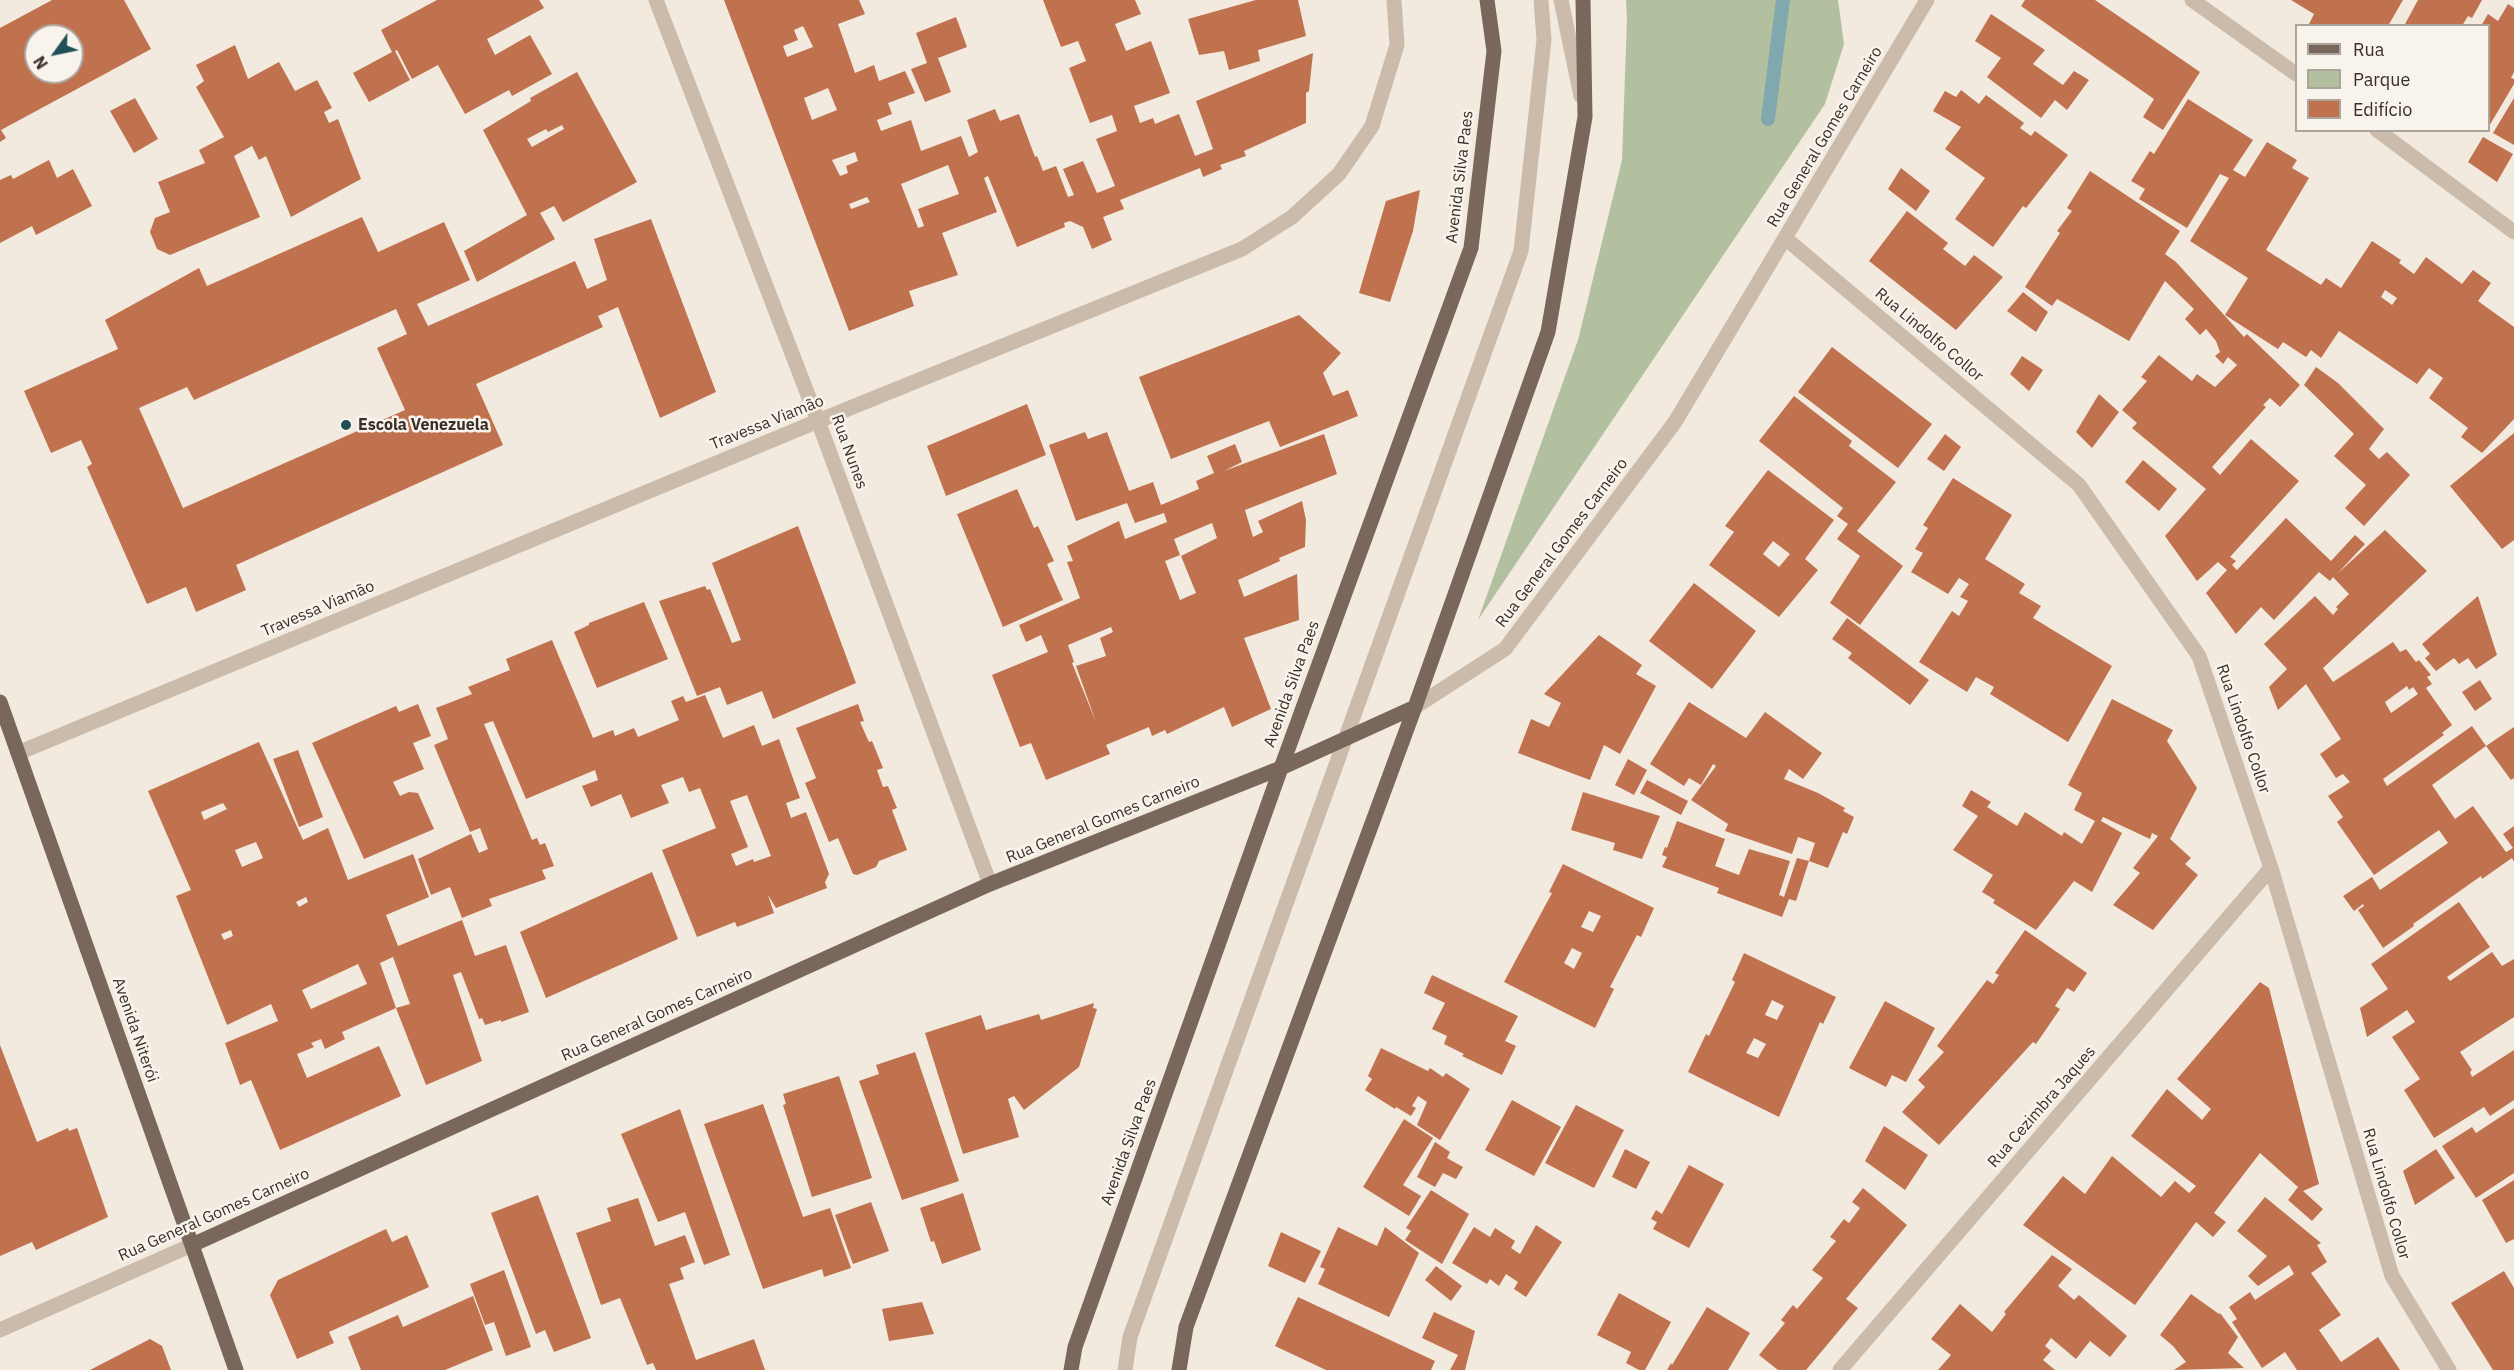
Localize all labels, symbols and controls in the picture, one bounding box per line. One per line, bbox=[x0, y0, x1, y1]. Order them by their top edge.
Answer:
north arrow bbox=[24, 24, 84, 84]
legend bbox=[2295, 24, 2490, 132]
text: Rua bbox=[2353, 38, 2384, 61]
street label: Rua General Gomes Carneiro bbox=[1763, 43, 1887, 231]
text: N bbox=[29, 52, 52, 73]
text: Parque bbox=[2353, 68, 2410, 91]
text: Edifício bbox=[2353, 98, 2412, 121]
street label: Avenida Silva Paes bbox=[1442, 110, 1478, 244]
street label: Rua Lindolfo Collor bbox=[1871, 284, 1987, 386]
street label: Travessa Viamão bbox=[707, 391, 827, 455]
street label: Rua Nunes bbox=[827, 412, 871, 492]
place label: Escola Venezuela bbox=[358, 415, 489, 435]
marker: Escola Venezuela bbox=[339, 418, 353, 432]
street label: Rua General Gomes Carneiro bbox=[1492, 454, 1632, 632]
street label: Travessa Viamão bbox=[259, 577, 377, 641]
street label: Avenida Silva Paes bbox=[1260, 618, 1324, 750]
street label: Rua Lindolfo Collor bbox=[2212, 662, 2274, 796]
street label: Rua General Gomes Carneiro bbox=[1003, 772, 1203, 868]
street label: Rua General Gomes Carneiro bbox=[558, 964, 756, 1066]
street label: Avenida Niterói bbox=[108, 975, 162, 1085]
street label: Rua Cezimbra Jaques bbox=[1984, 1042, 2100, 1172]
street label: Avenida Silva Paes bbox=[1097, 1076, 1161, 1208]
street label: Rua Lindolfo Collor bbox=[2358, 1126, 2414, 1262]
street label: Rua General Gomes Carneiro bbox=[115, 1164, 313, 1266]

